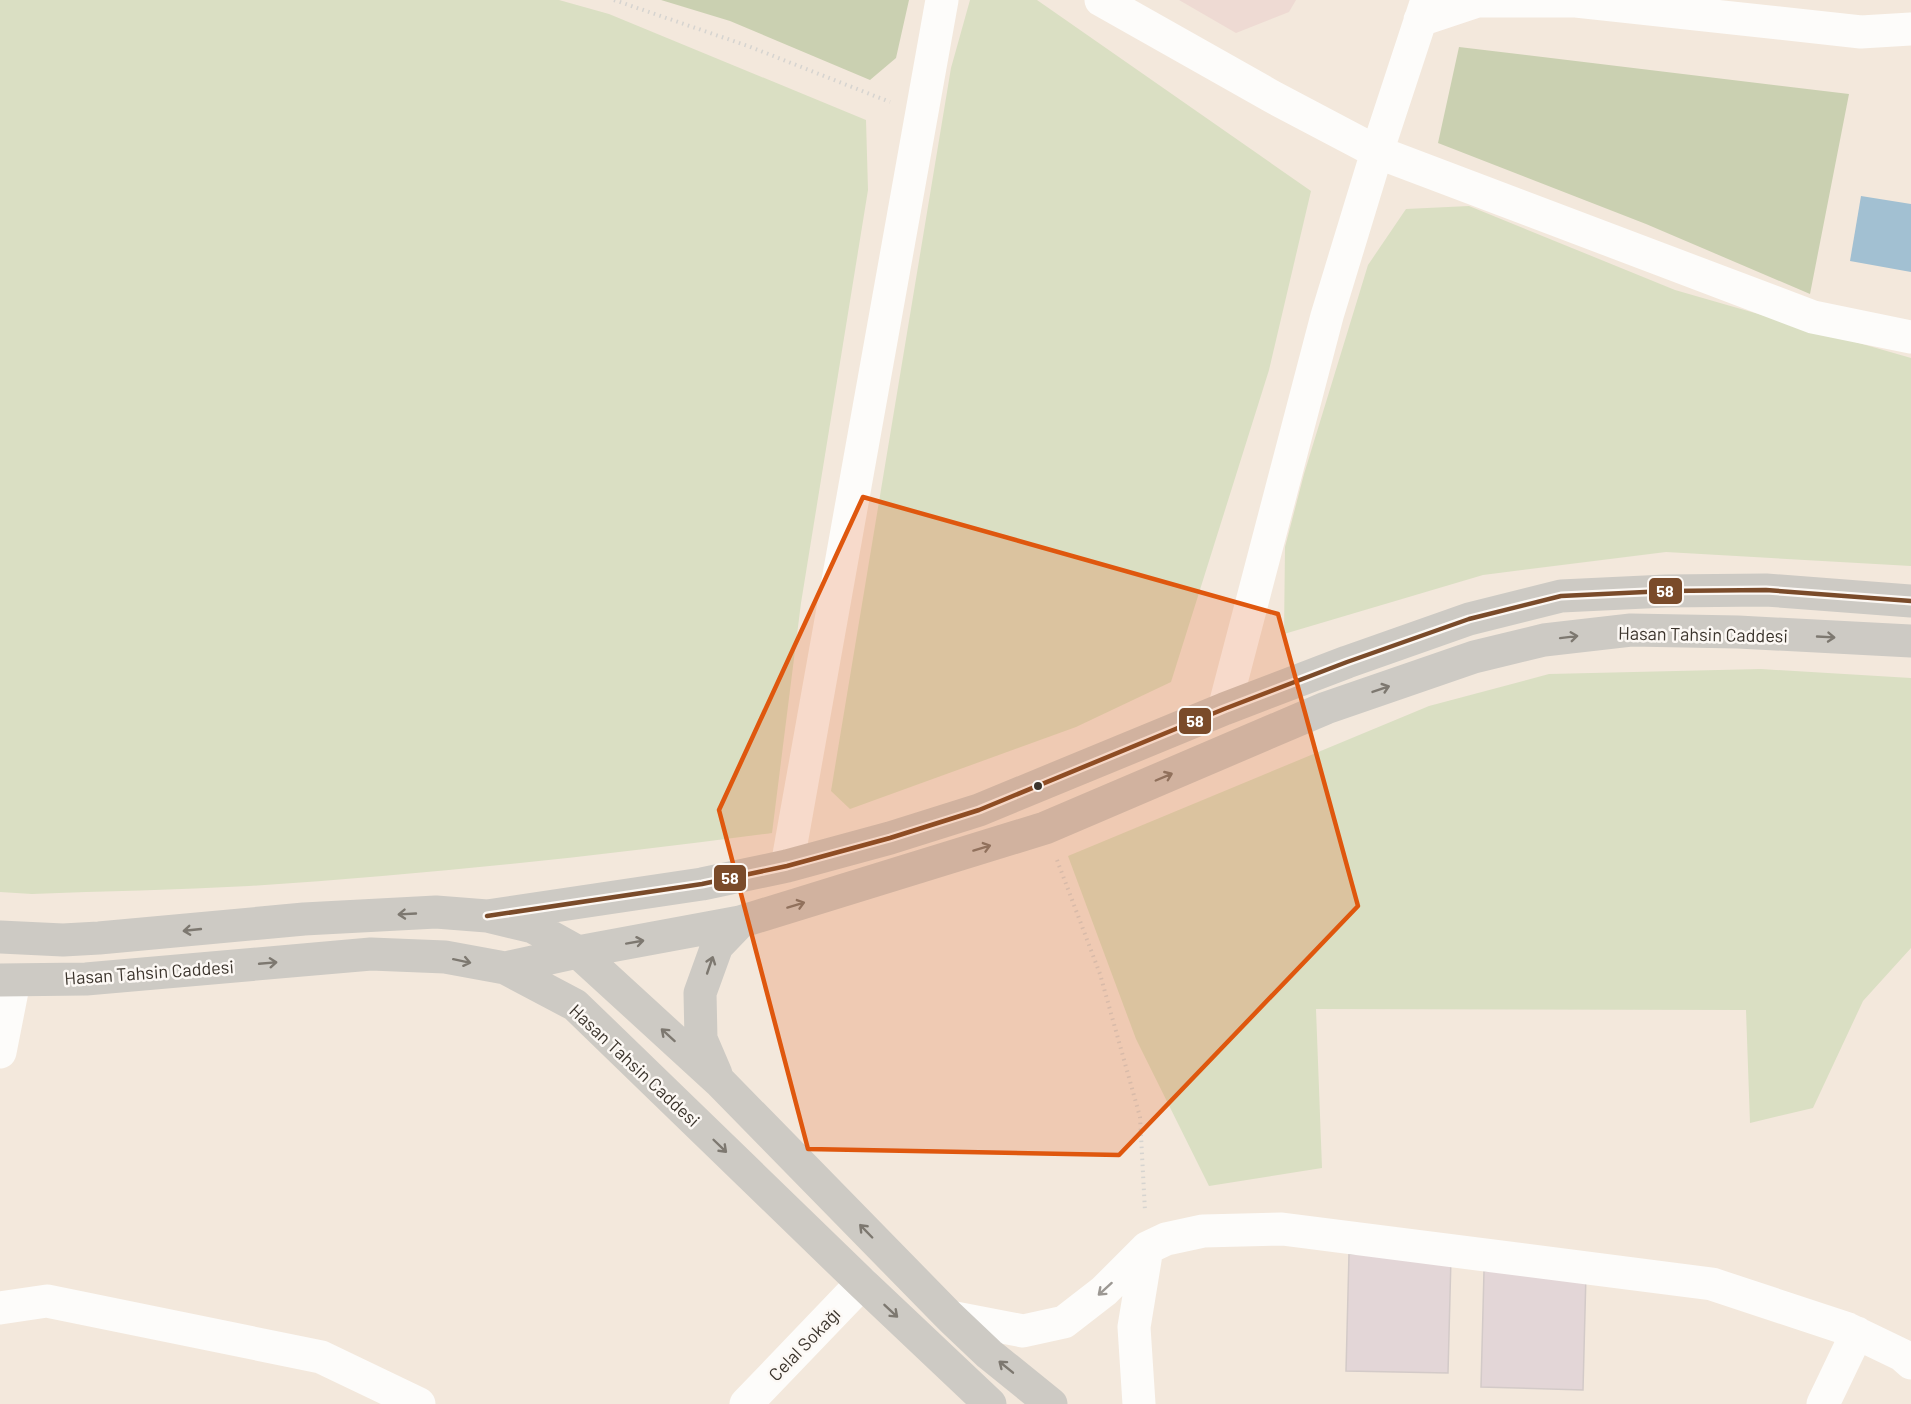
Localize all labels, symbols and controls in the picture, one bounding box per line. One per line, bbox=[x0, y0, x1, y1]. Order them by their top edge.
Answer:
line badge: 58 bbox=[1648, 577, 1683, 605]
text: 58 bbox=[1656, 581, 1674, 600]
street label: Hasan Tahsin Caddesi bbox=[1618, 622, 1788, 646]
one-way arrow bbox=[1558, 631, 1578, 642]
one-way arrow bbox=[1816, 631, 1836, 642]
one-way arrow bbox=[1371, 682, 1390, 693]
line badge: 58 bbox=[1178, 707, 1212, 735]
text: 58 bbox=[1186, 711, 1204, 730]
one-way arrow bbox=[1154, 771, 1172, 783]
unlabelled marker bbox=[1032, 780, 1044, 792]
one-way arrow bbox=[972, 842, 991, 853]
line badge: 58 bbox=[713, 864, 747, 892]
text: 58 bbox=[721, 868, 739, 887]
one-way arrow bbox=[786, 899, 805, 910]
one-way arrow bbox=[398, 908, 418, 919]
one-way arrow bbox=[182, 925, 202, 936]
one-way arrow bbox=[625, 936, 645, 947]
street label: Hasan Tahsin Caddesi bbox=[63, 955, 235, 989]
one-way arrow bbox=[452, 955, 471, 967]
one-way arrow bbox=[706, 956, 717, 975]
one-way arrow bbox=[257, 957, 277, 968]
street label: Hasan Tahsin Caddesi bbox=[565, 999, 705, 1131]
one-way arrow bbox=[661, 1028, 676, 1042]
one-way arrow bbox=[713, 1139, 728, 1153]
one-way arrow bbox=[859, 1224, 873, 1239]
one-way arrow bbox=[1098, 1282, 1113, 1296]
street label: Celal Sokağı bbox=[764, 1303, 844, 1385]
one-way arrow bbox=[883, 1303, 898, 1317]
one-way arrow bbox=[998, 1361, 1014, 1374]

